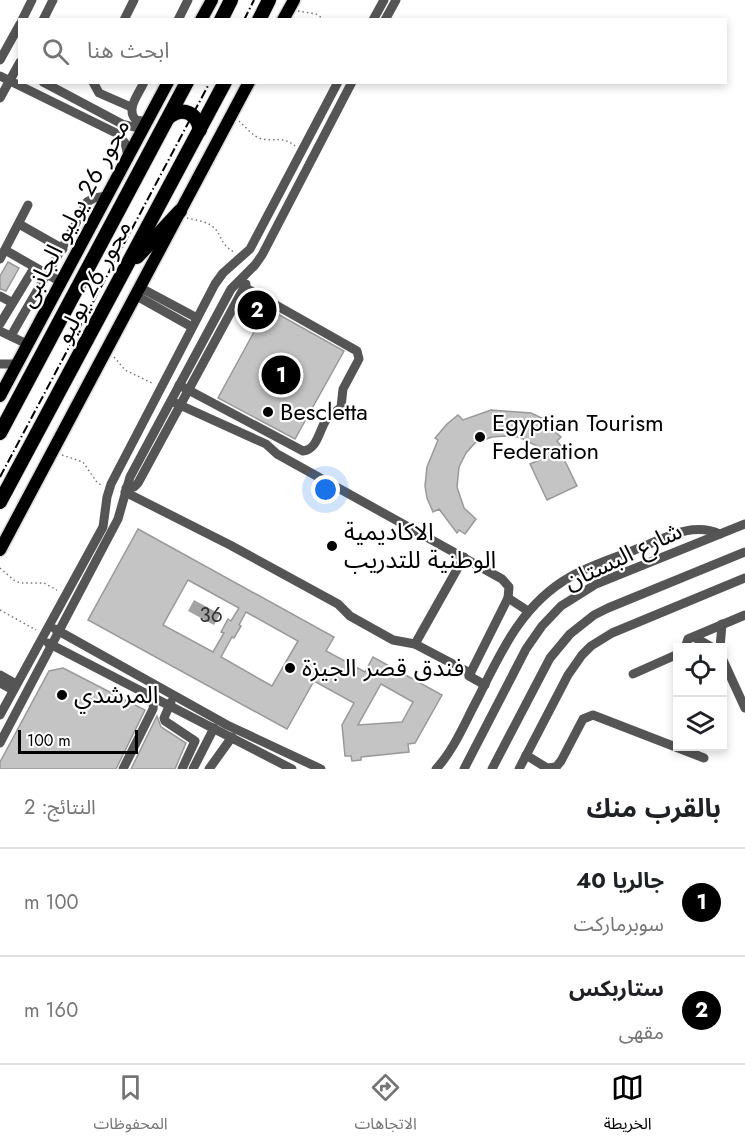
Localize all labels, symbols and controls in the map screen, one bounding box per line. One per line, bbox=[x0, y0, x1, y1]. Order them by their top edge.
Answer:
search box bbox=[18, 18, 727, 84]
text: ابحث هنا bbox=[87, 34, 169, 66]
icon: search bbox=[39, 35, 72, 68]
street label: محور 26 يوليو الجانبى bbox=[12, 114, 136, 312]
street label: محور 26 يوليو bbox=[49, 216, 137, 348]
pin: 2 bbox=[238, 288, 276, 332]
pin: 1 bbox=[262, 352, 300, 398]
place label: Bescletta bbox=[280, 394, 368, 429]
marker: Bescletta bbox=[261, 405, 275, 419]
place label: Egyptian Tourism Federation bbox=[492, 405, 664, 468]
marker: Egyptian Tourism Federation bbox=[473, 430, 487, 444]
your location bbox=[311, 475, 340, 504]
street label: شارع البستان bbox=[558, 513, 688, 598]
place label: الاكاديمية الوطنية للتدريب bbox=[344, 514, 496, 577]
marker: الاكاديمية الوطنية للتدريب bbox=[325, 539, 339, 553]
house number: 36 bbox=[199, 600, 223, 630]
map controls bbox=[673, 643, 727, 751]
button: locate bbox=[673, 643, 727, 697]
place label: فندق قصر الجيزة bbox=[302, 650, 464, 685]
marker: فندق قصر الجيزة bbox=[283, 661, 297, 675]
place label: المرشدي bbox=[74, 677, 158, 714]
marker: المرشدي bbox=[55, 688, 69, 702]
button: layers bbox=[673, 697, 727, 751]
scale bar bbox=[18, 727, 138, 754]
text: 100 m bbox=[27, 729, 71, 752]
text: بالقرب منك bbox=[586, 789, 721, 827]
text: النتائج: 2 bbox=[24, 793, 96, 822]
text: جالريا 40 bbox=[576, 864, 664, 896]
text: 100 m bbox=[24, 888, 79, 917]
text: 1 bbox=[696, 888, 707, 917]
text: سوبرماركت bbox=[573, 910, 664, 939]
text: ستاربكس bbox=[569, 972, 664, 1004]
text: 160 m bbox=[24, 996, 78, 1025]
text: 2 bbox=[695, 996, 708, 1025]
text: مقهى bbox=[619, 1018, 664, 1047]
tab: المحفوظات bbox=[93, 1071, 168, 1141]
tab: الاتجاهات bbox=[354, 1071, 417, 1141]
tab: الخريطة bbox=[604, 1071, 652, 1141]

